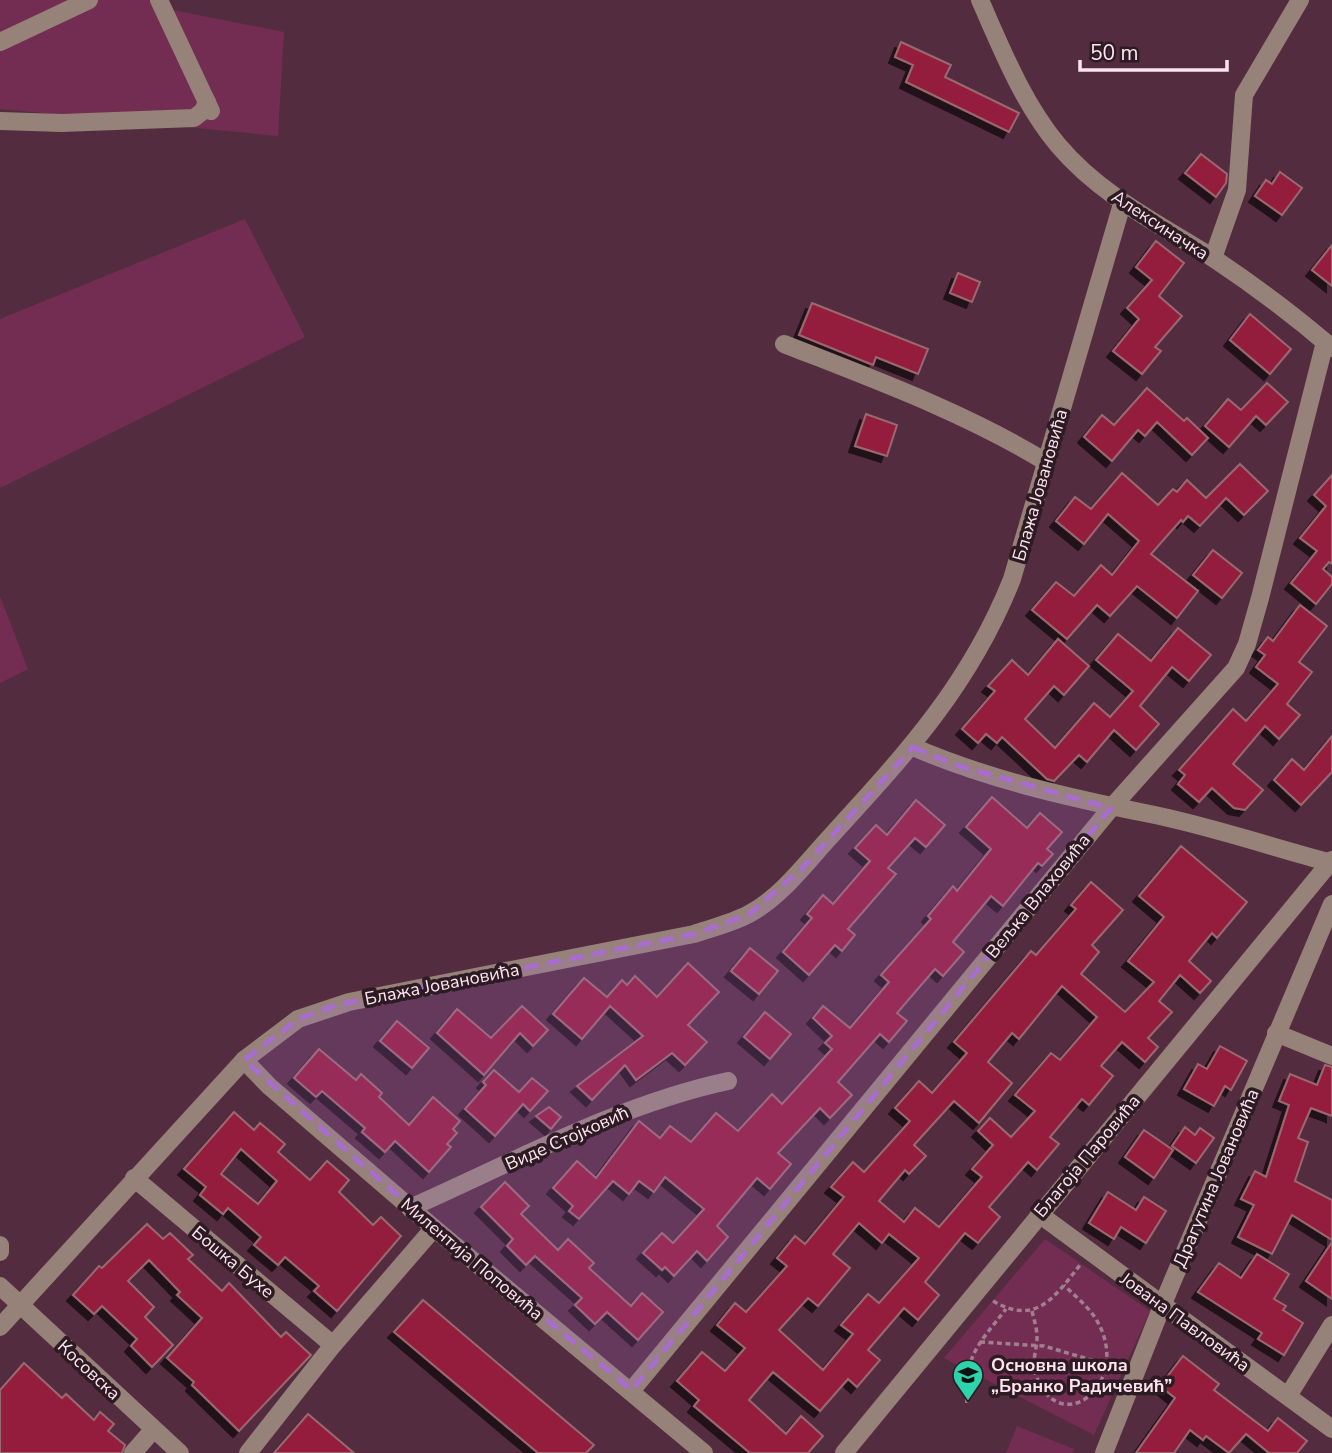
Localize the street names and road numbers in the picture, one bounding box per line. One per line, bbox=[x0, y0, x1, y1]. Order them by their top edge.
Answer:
street label: Алексиначка bbox=[1107, 185, 1213, 265]
street label: Блажа Јовановића bbox=[1007, 406, 1073, 564]
street label: Вељка Влаховића bbox=[980, 829, 1096, 963]
street label: Блажа Јовановића bbox=[363, 957, 521, 1011]
street label: Драгутина Јовановића bbox=[1167, 1085, 1265, 1271]
street label: Благоја Паровића bbox=[1029, 1090, 1145, 1222]
street label: Виде Стојковић bbox=[501, 1100, 633, 1176]
street label: Милентија Поповића bbox=[396, 1192, 548, 1326]
street label: Бошка Бухе bbox=[187, 1220, 279, 1304]
street label: Јована Павловића bbox=[1115, 1266, 1255, 1377]
street label: Косовска bbox=[52, 1335, 126, 1405]

